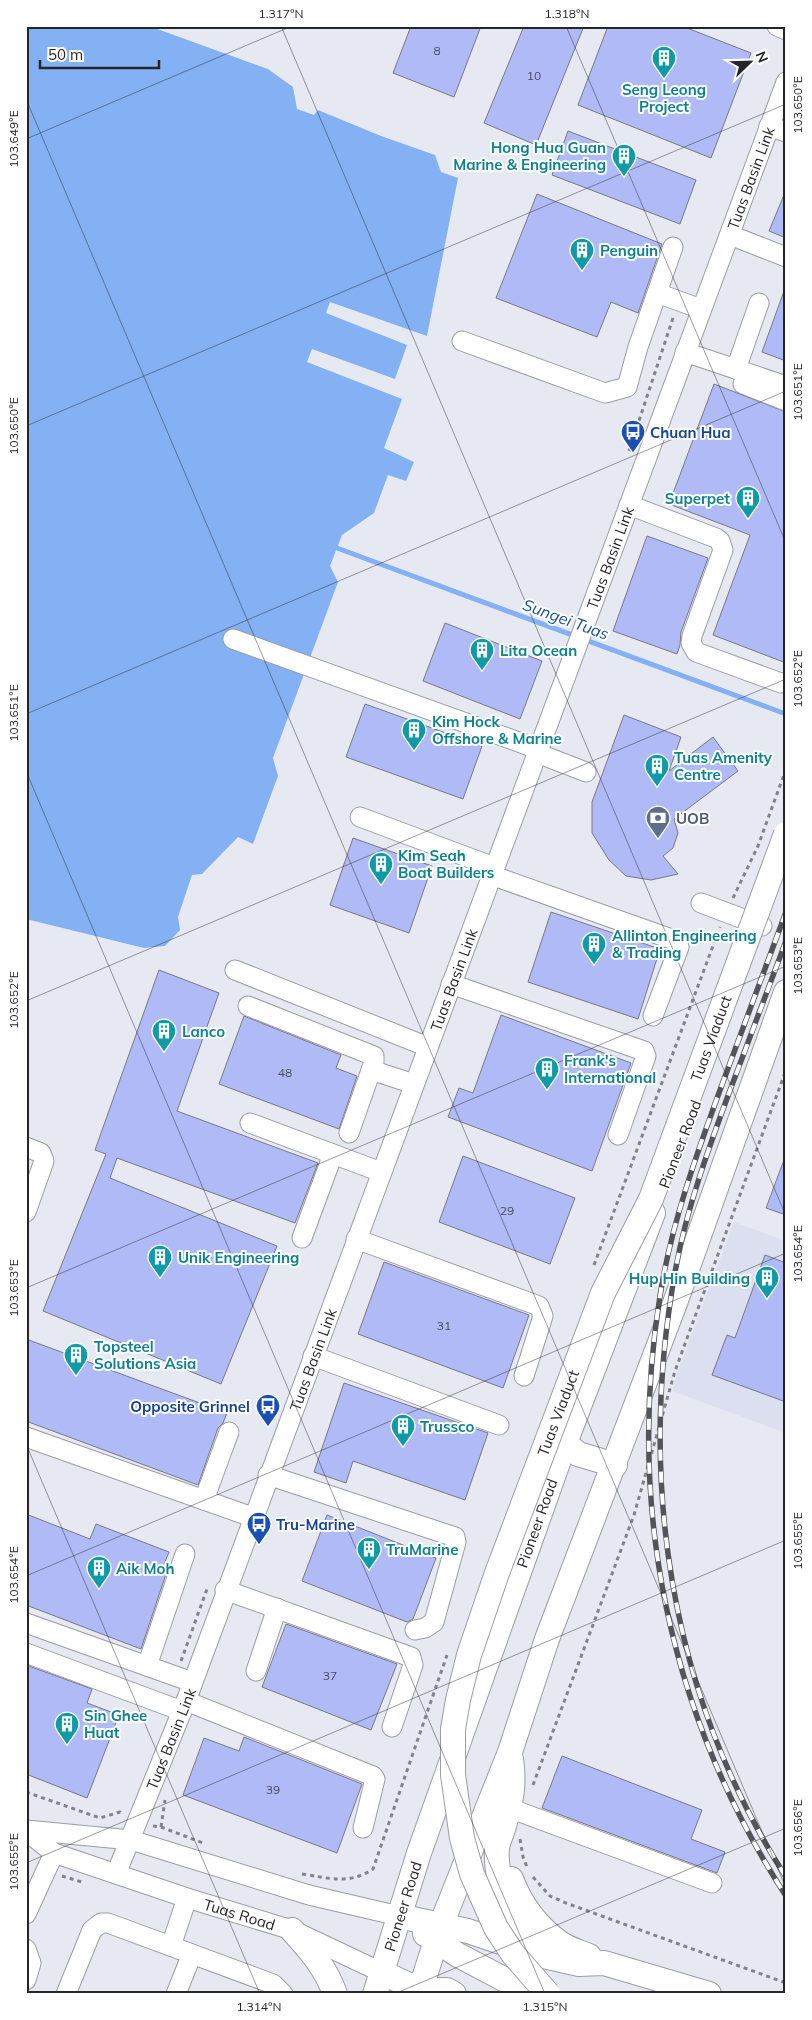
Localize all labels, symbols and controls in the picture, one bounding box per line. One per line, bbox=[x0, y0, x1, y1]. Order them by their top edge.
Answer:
text: 1.317°N bbox=[259, 6, 303, 21]
text: 1.318°N bbox=[545, 6, 589, 21]
scale bar bbox=[40, 38, 159, 70]
north arrow bbox=[724, 38, 774, 88]
house number: 8 bbox=[433, 43, 441, 58]
text: 50 m bbox=[48, 45, 83, 64]
building icon: Seng Leong Project bbox=[651, 45, 677, 79]
text: N bbox=[752, 49, 772, 65]
house number: 10 bbox=[527, 68, 541, 83]
text: 103.650°E bbox=[790, 76, 805, 134]
place label: Seng Leong Project bbox=[622, 80, 706, 116]
text: 103.649°E bbox=[6, 110, 21, 168]
street label: Tuas Basin Link bbox=[723, 124, 778, 232]
place label: Hong Hua Guan Marine & Engineering bbox=[453, 138, 606, 174]
building icon: Hong Hua Guan Marine & Engineering bbox=[611, 143, 637, 177]
building icon: Penguin bbox=[569, 237, 595, 271]
place label: Penguin bbox=[600, 241, 658, 260]
text: 103.651°E bbox=[790, 363, 805, 421]
text: 103.650°E bbox=[6, 397, 21, 455]
bus stop icon: Chuan Hua bbox=[620, 419, 646, 453]
place label: Chuan Hua bbox=[650, 423, 731, 442]
building icon: Superpet bbox=[735, 485, 761, 519]
place label: Superpet bbox=[665, 489, 730, 508]
street label: Tuas Basin Link bbox=[582, 503, 638, 612]
water label: Sungei Tuas bbox=[520, 594, 612, 644]
building icon: Lita Ocean bbox=[469, 637, 495, 671]
place label: Lita Ocean bbox=[500, 641, 577, 660]
text: 103.652°E bbox=[790, 650, 805, 708]
text: 103.651°E bbox=[6, 684, 21, 742]
place label: Kim Hock Offshore & Marine bbox=[432, 712, 562, 748]
building icon: Kim Hock Offshore & Marine bbox=[401, 717, 427, 751]
place label: Tuas Amenity Centre bbox=[674, 748, 773, 784]
building icon: Tuas Amenity Centre bbox=[644, 753, 670, 787]
bank icon: UOB bbox=[645, 805, 671, 839]
place label: UOB bbox=[676, 809, 709, 828]
place label: Kim Seah Boat Builders bbox=[398, 846, 494, 882]
building icon: Kim Seah Boat Builders bbox=[368, 851, 394, 885]
street label: Tuas Basin Link bbox=[426, 925, 481, 1034]
place label: Allinton Engineering & Trading bbox=[612, 926, 757, 962]
building icon: Allinton Engineering & Trading bbox=[581, 931, 607, 965]
text: 103.653°E bbox=[790, 937, 805, 995]
text: 103.652°E bbox=[6, 971, 21, 1029]
street label: Tuas Viaduct bbox=[686, 993, 735, 1084]
building icon: Lanco bbox=[151, 1018, 177, 1052]
place label: Lanco bbox=[182, 1022, 225, 1041]
place label: Frank's International bbox=[564, 1051, 656, 1087]
building icon: Frank's International bbox=[534, 1056, 560, 1090]
house number: 48 bbox=[278, 1065, 292, 1080]
street label: Pioneer Road bbox=[654, 1097, 706, 1191]
house number: 29 bbox=[500, 1203, 514, 1218]
text: 103.654°E bbox=[790, 1225, 805, 1283]
building icon: Unik Engineering bbox=[147, 1244, 173, 1278]
place label: Unik Engineering bbox=[178, 1248, 299, 1267]
text: 103.653°E bbox=[6, 1259, 21, 1317]
building icon: Hup Hin Building bbox=[754, 1265, 780, 1299]
place label: Hup Hin Building bbox=[629, 1269, 750, 1288]
street label: Tuas Basin Link bbox=[285, 1305, 340, 1413]
house number: 31 bbox=[437, 1318, 451, 1333]
place label: Topsteel Solutions Asia bbox=[94, 1337, 196, 1373]
building icon: Topsteel Solutions Asia bbox=[63, 1342, 89, 1376]
street label: Tuas Viaduct bbox=[533, 1367, 583, 1458]
bus stop icon: Opposite Grinnel bbox=[255, 1393, 281, 1427]
place label: Opposite Grinnel bbox=[130, 1397, 250, 1416]
building icon: Trussco bbox=[390, 1413, 416, 1447]
place label: Trussco bbox=[420, 1417, 474, 1436]
street label: Pioneer Road bbox=[512, 1476, 561, 1570]
bus stop icon: Tru-Marine bbox=[246, 1511, 272, 1545]
text: 103.655°E bbox=[790, 1512, 805, 1570]
place label: Tru-Marine bbox=[276, 1515, 355, 1534]
building icon: TruMarine bbox=[356, 1536, 382, 1570]
place label: TruMarine bbox=[386, 1540, 458, 1559]
text: 103.654°E bbox=[6, 1546, 21, 1604]
building icon: Aik Moh bbox=[86, 1555, 112, 1589]
place label: Aik Moh bbox=[116, 1559, 175, 1578]
house number: 37 bbox=[323, 1668, 337, 1683]
street label: Tuas Basin Link bbox=[142, 1685, 200, 1792]
place label: Sin Ghee Huat bbox=[84, 1706, 147, 1742]
building icon: Sin Ghee Huat bbox=[54, 1711, 80, 1745]
house number: 39 bbox=[266, 1782, 280, 1797]
text: 103.656°E bbox=[790, 1799, 805, 1857]
text: 103.655°E bbox=[6, 1833, 21, 1891]
street label: Pioneer Road bbox=[379, 1859, 425, 1954]
street label: Tuas Road bbox=[202, 1894, 278, 1934]
text: 1.314°N bbox=[237, 1999, 281, 2014]
text: 1.315°N bbox=[523, 1999, 567, 2014]

